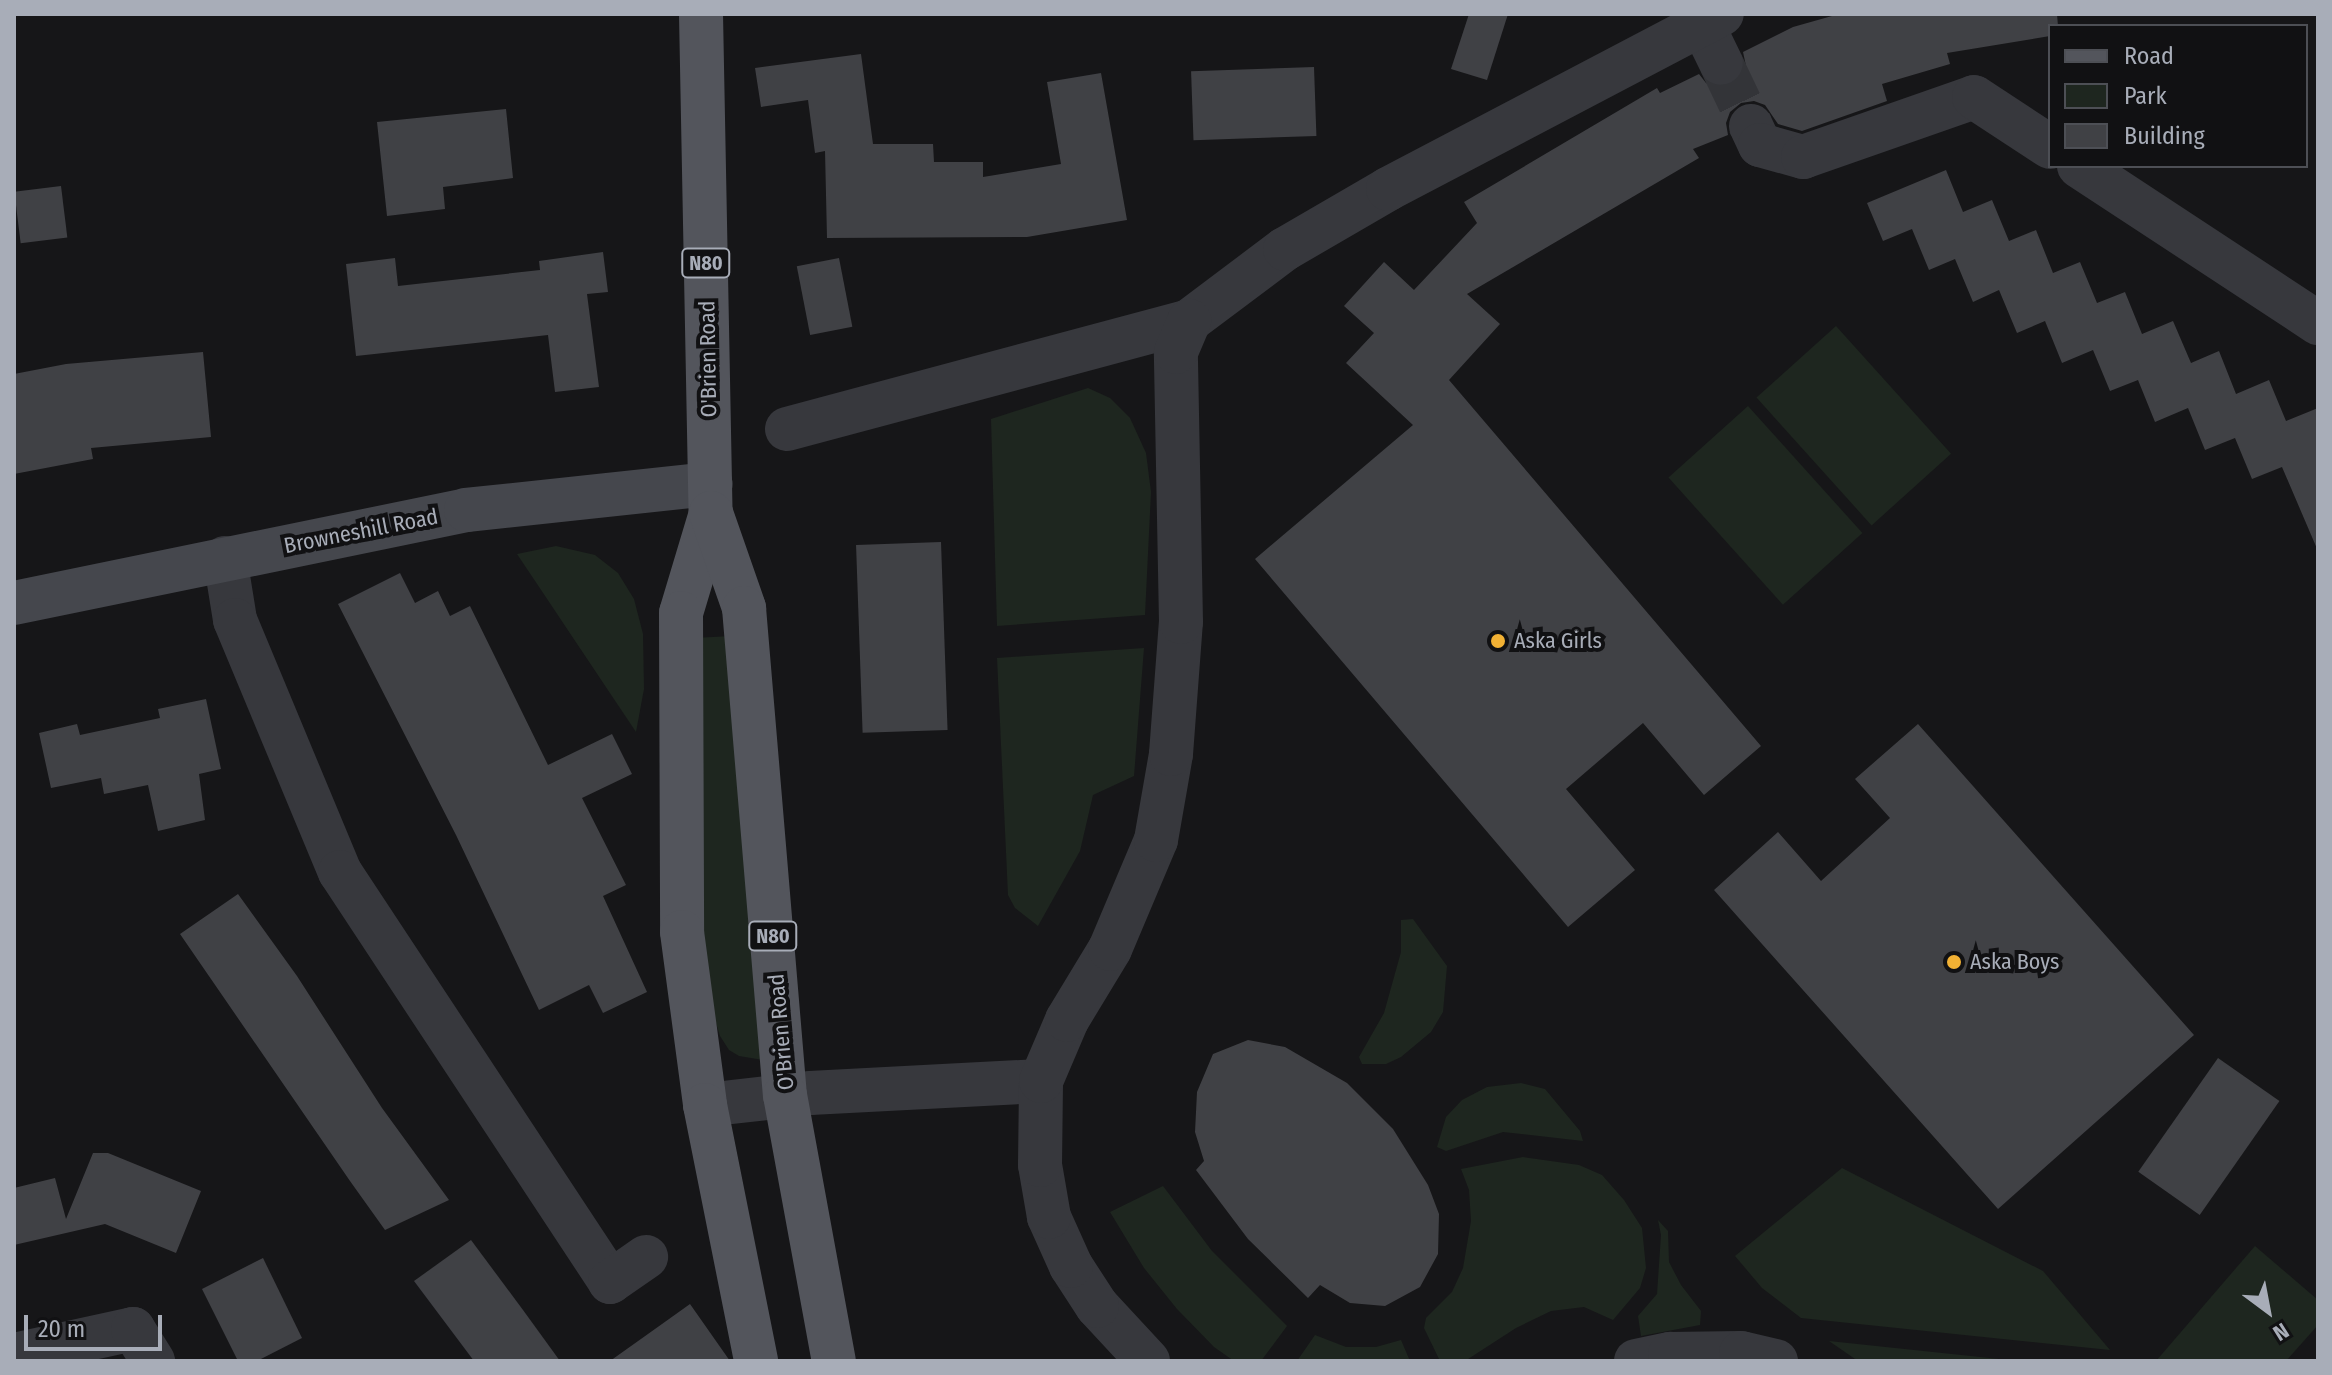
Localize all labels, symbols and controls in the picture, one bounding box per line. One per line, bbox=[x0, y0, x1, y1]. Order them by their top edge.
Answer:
legend bbox=[2048, 24, 2308, 168]
text: Road bbox=[2124, 42, 2174, 70]
text: Park bbox=[2124, 82, 2167, 110]
text: Building bbox=[2124, 122, 2205, 150]
road number: N80 bbox=[680, 247, 732, 279]
street label: O'Brien Road bbox=[694, 300, 722, 418]
street label: Browneshill Road bbox=[282, 503, 440, 559]
place label: Aska Girls bbox=[1514, 628, 1602, 654]
marker: Aska Girls bbox=[1489, 632, 1507, 650]
road number: N80 bbox=[747, 920, 799, 952]
place label: Aska Boys bbox=[1970, 949, 2059, 975]
marker: Aska Boys bbox=[1945, 953, 1963, 971]
street label: O'Brien Road bbox=[763, 973, 799, 1091]
north arrow bbox=[2228, 1271, 2308, 1351]
scale bar bbox=[28, 1299, 166, 1349]
text: 20 m bbox=[38, 1315, 85, 1343]
text: N bbox=[2268, 1317, 2294, 1347]

